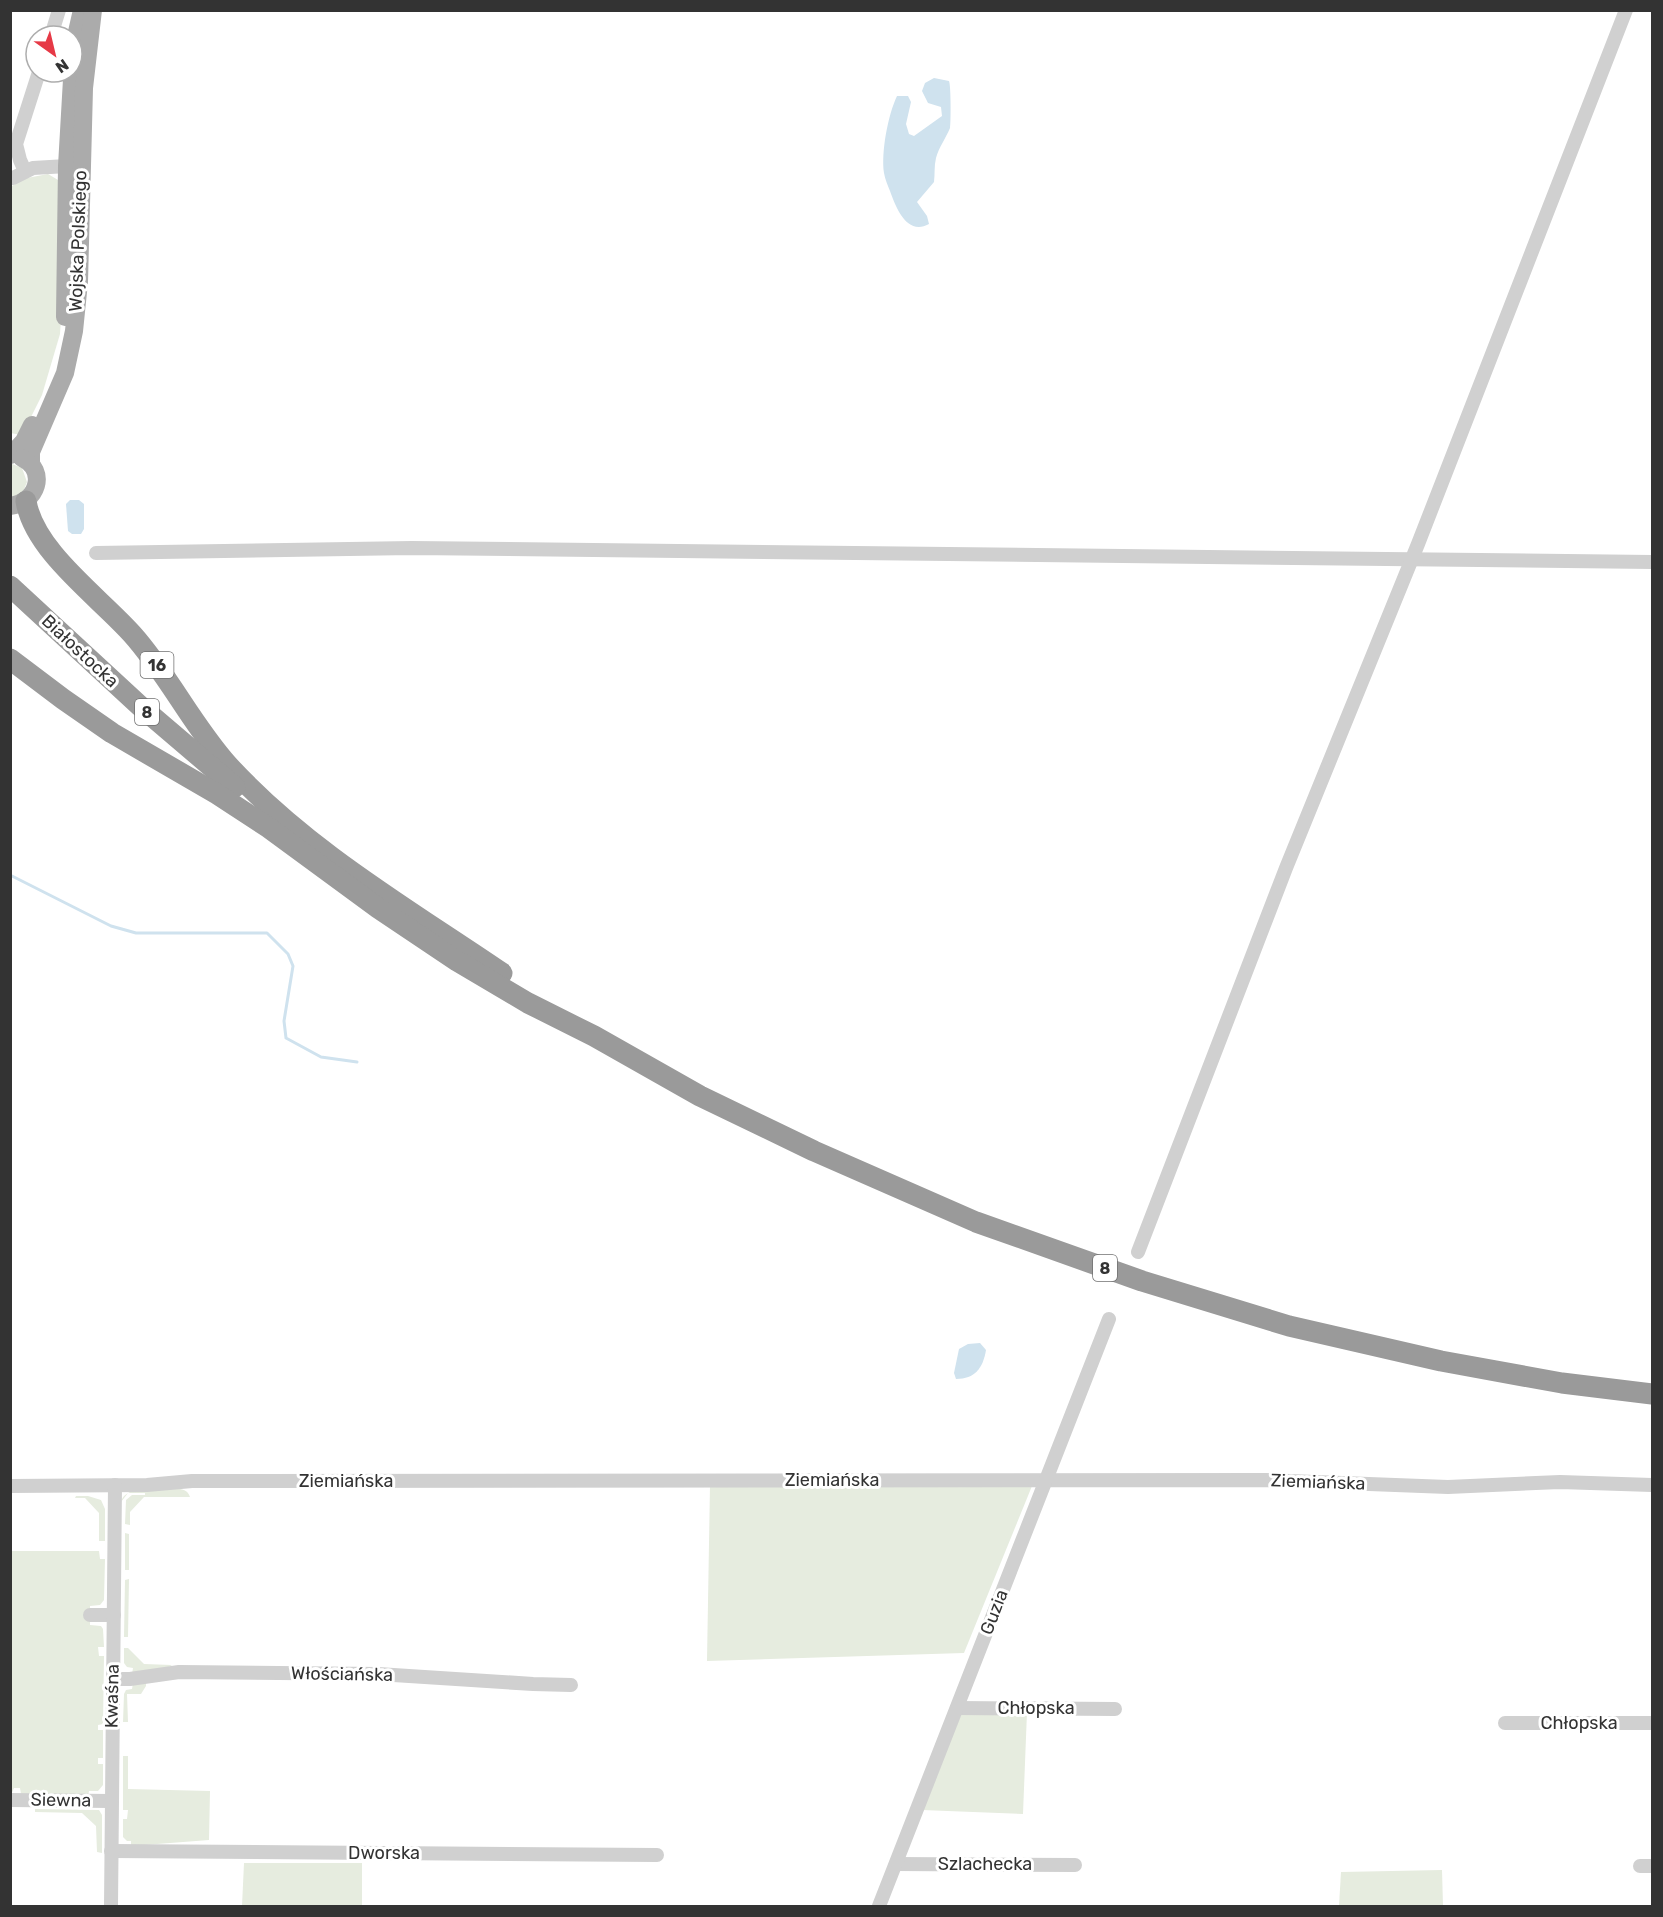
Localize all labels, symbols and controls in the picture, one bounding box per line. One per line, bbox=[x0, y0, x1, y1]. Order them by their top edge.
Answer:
north arrow bbox=[24, 24, 84, 84]
text: N bbox=[52, 55, 72, 77]
street label: Wojska Polskiego bbox=[65, 170, 91, 312]
street label: Białostocka bbox=[37, 610, 123, 692]
road number: 16 bbox=[140, 652, 174, 678]
road number: 8 bbox=[135, 699, 159, 725]
road number: 8 bbox=[1093, 1255, 1117, 1281]
street label: Ziemiańska bbox=[785, 1469, 879, 1491]
street label: Ziemiańska bbox=[1270, 1469, 1366, 1495]
street label: Ziemiańska bbox=[299, 1470, 393, 1492]
street label: Guzia bbox=[975, 1586, 1013, 1638]
street label: Włościańska bbox=[291, 1662, 393, 1686]
street label: Kwaśna bbox=[100, 1664, 124, 1728]
street label: Chłopska bbox=[997, 1697, 1075, 1719]
street label: Chłopska bbox=[1540, 1712, 1618, 1734]
street label: Siewna bbox=[30, 1788, 92, 1812]
street label: Dworska bbox=[348, 1842, 420, 1864]
street label: Szlachecka bbox=[938, 1853, 1032, 1875]

